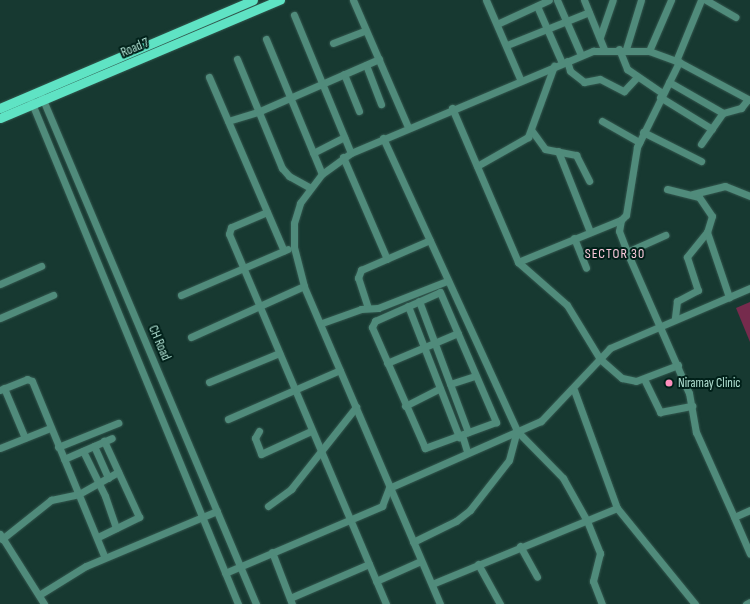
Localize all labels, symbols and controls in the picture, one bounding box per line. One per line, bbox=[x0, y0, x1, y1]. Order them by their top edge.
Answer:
street label: Road 7 bbox=[119, 35, 151, 61]
district label: SECTOR 30 bbox=[585, 246, 645, 262]
street label: CH Road bbox=[145, 323, 173, 363]
place label: Niramay Clinic bbox=[678, 375, 741, 391]
marker: Niramay Clinic bbox=[663, 377, 675, 389]

